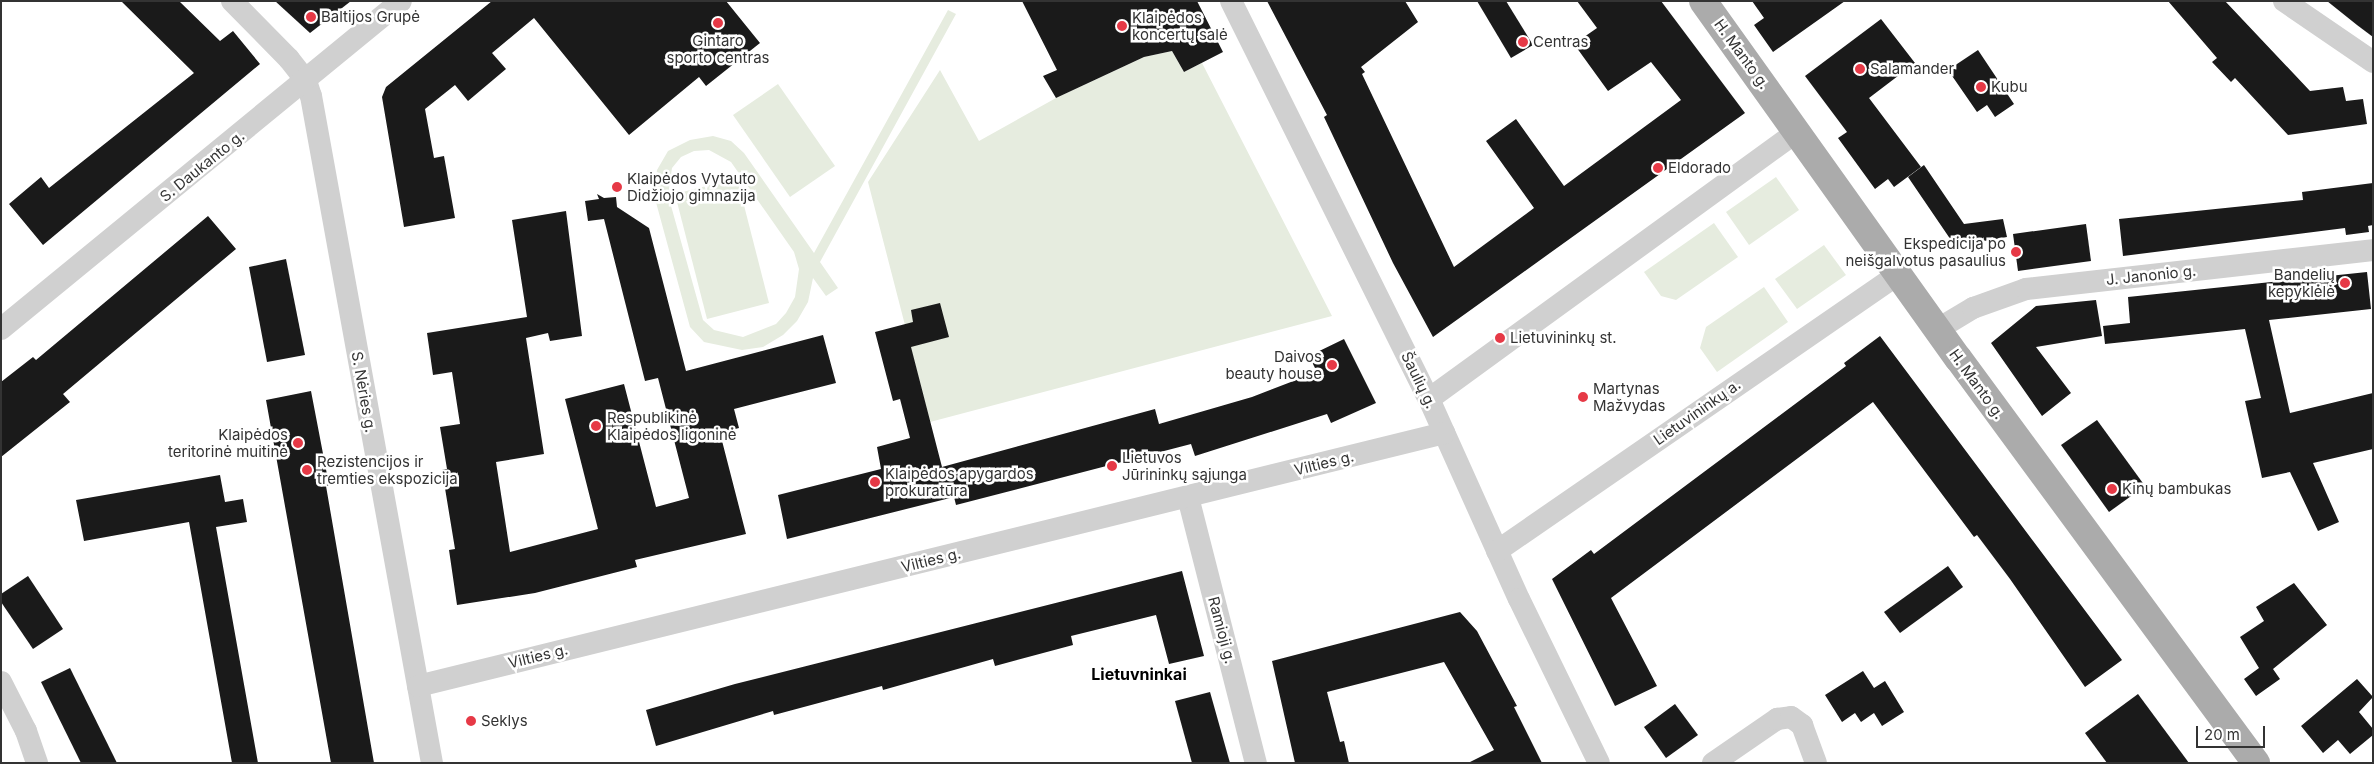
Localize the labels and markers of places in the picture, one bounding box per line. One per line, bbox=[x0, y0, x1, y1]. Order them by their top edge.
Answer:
place label: Baltijos Grupė bbox=[321, 8, 420, 26]
place label: Klaipėdos koncertų salė bbox=[1132, 8, 1228, 43]
marker: Baltijos Grupė bbox=[305, 11, 317, 23]
marker: Gintaro sporto centras bbox=[712, 17, 724, 29]
marker: Klaipėdos koncertų salė bbox=[1116, 20, 1128, 32]
place label: Gintaro sporto centras bbox=[666, 31, 770, 66]
place label: Centras bbox=[1533, 33, 1588, 51]
marker: Centras bbox=[1517, 36, 1529, 48]
place label: Salamander bbox=[1870, 60, 1954, 78]
marker: Salamander bbox=[1854, 63, 1866, 75]
place label: Kubu bbox=[1991, 78, 2027, 96]
marker: Kubu bbox=[1975, 81, 1987, 93]
place label: Eldorado bbox=[1668, 159, 1731, 177]
marker: Eldorado bbox=[1652, 162, 1664, 174]
place label: Klaipėdos Vytauto Didžiojo gimnazija bbox=[627, 169, 756, 204]
marker: Klaipėdos Vytauto Didžiojo gimnazija bbox=[611, 181, 623, 193]
place label: Ekspedicija po neišgalvotus pasaulius bbox=[1845, 234, 2006, 269]
marker: Ekspedicija po neišgalvotus pasaulius bbox=[2010, 246, 2022, 258]
place label: Bandelių kepyklėlė bbox=[2268, 265, 2335, 300]
marker: Bandelių kepyklėlė bbox=[2339, 277, 2351, 289]
place label: Lietuvininkų st. bbox=[1510, 329, 1617, 347]
marker: Lietuvininkų st. bbox=[1494, 332, 1506, 344]
place label: Daivos beauty house bbox=[1225, 347, 1322, 382]
marker: Daivos beauty house bbox=[1326, 359, 1338, 371]
place label: Martynas Mažvydas bbox=[1593, 379, 1665, 414]
marker: Martynas Mažvydas bbox=[1577, 391, 1589, 403]
place label: Respublikinė Klaipėdos ligoninė bbox=[607, 408, 737, 443]
marker: Respublikinė Klaipėdos ligoninė bbox=[589, 419, 603, 433]
place label: Klaipėdos teritorinė muitinė bbox=[168, 425, 288, 460]
marker: Klaipėdos teritorinė muitinė bbox=[292, 437, 304, 449]
place label: Lietuvos Jūrininkų sąjunga bbox=[1122, 448, 1247, 483]
place label: Rezistencijos ir tremties ekspozicija bbox=[317, 452, 458, 487]
marker: Lietuvos Jūrininkų sąjunga bbox=[1106, 460, 1118, 472]
marker: Rezistencijos ir tremties ekspozicija bbox=[301, 464, 313, 476]
place label: Klaipėdos apygardos prokuratūra bbox=[885, 464, 1034, 499]
marker: Klaipėdos apygardos prokuratūra bbox=[869, 476, 881, 488]
place label: Kinų bambukas bbox=[2122, 480, 2231, 498]
marker: Kinų bambukas bbox=[2106, 483, 2118, 495]
place label: Seklys bbox=[481, 712, 528, 730]
marker: Seklys bbox=[465, 715, 477, 727]

